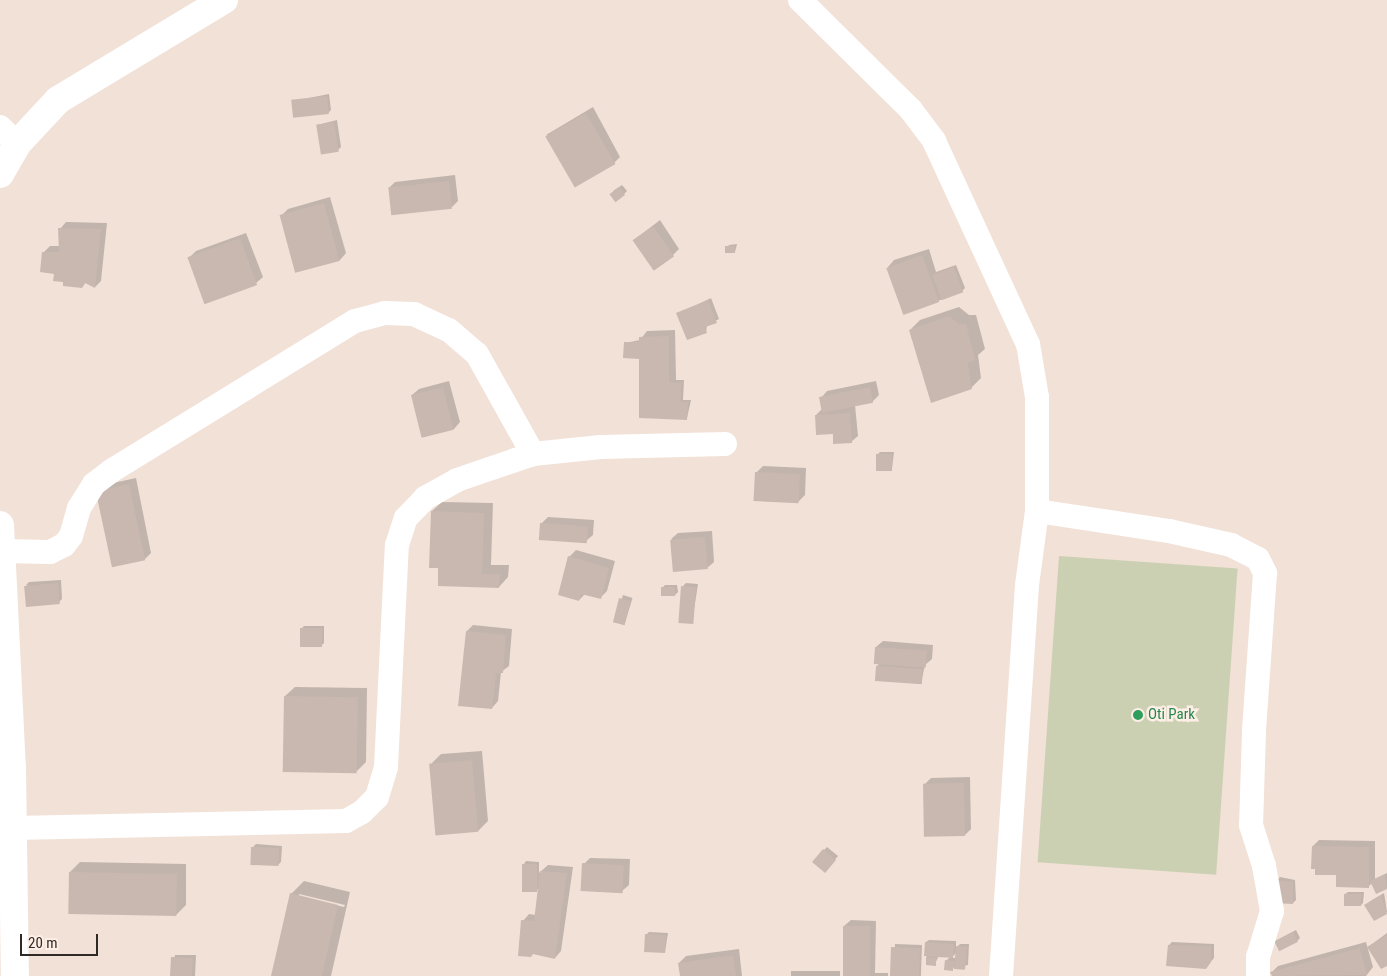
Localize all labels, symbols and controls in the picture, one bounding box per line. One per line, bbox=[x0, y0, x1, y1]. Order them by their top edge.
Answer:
place label: Oti Park bbox=[1148, 706, 1195, 724]
marker: Oti Park bbox=[1132, 709, 1144, 721]
scale bar bbox=[22, 924, 100, 956]
text: 20 m bbox=[28, 934, 58, 952]

